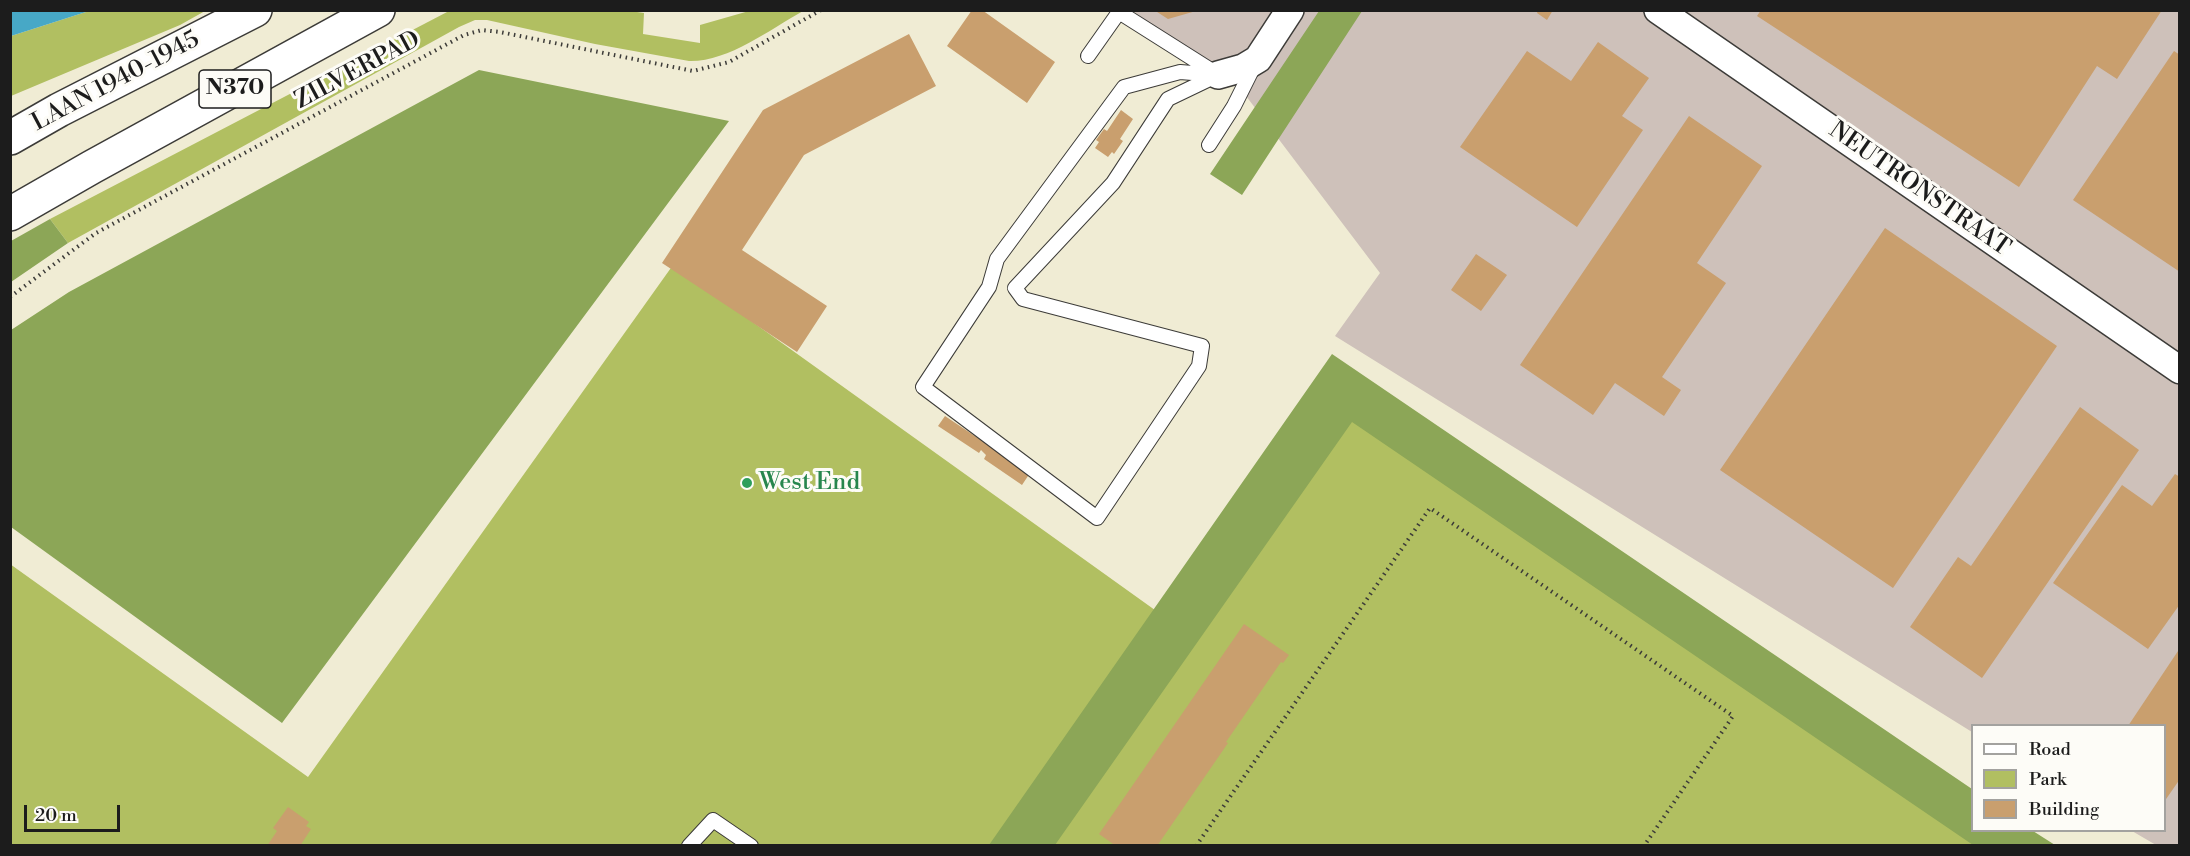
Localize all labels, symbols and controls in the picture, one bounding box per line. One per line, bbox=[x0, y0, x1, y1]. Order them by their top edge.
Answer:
street label: LAAN 1940-1945 bbox=[27, 26, 205, 138]
street label: ZILVERPAD bbox=[290, 26, 426, 116]
road number: N370 bbox=[199, 70, 271, 108]
street label: NEUTRONSTRAAT bbox=[1823, 117, 2015, 263]
place label: West End bbox=[759, 469, 860, 497]
marker: West End bbox=[740, 476, 754, 490]
legend bbox=[1971, 724, 2166, 832]
text: Road bbox=[2029, 738, 2071, 761]
text: Park bbox=[2029, 768, 2066, 791]
scale bar bbox=[27, 793, 123, 831]
text: Building bbox=[2029, 798, 2099, 821]
text: 20 m bbox=[35, 804, 77, 827]

